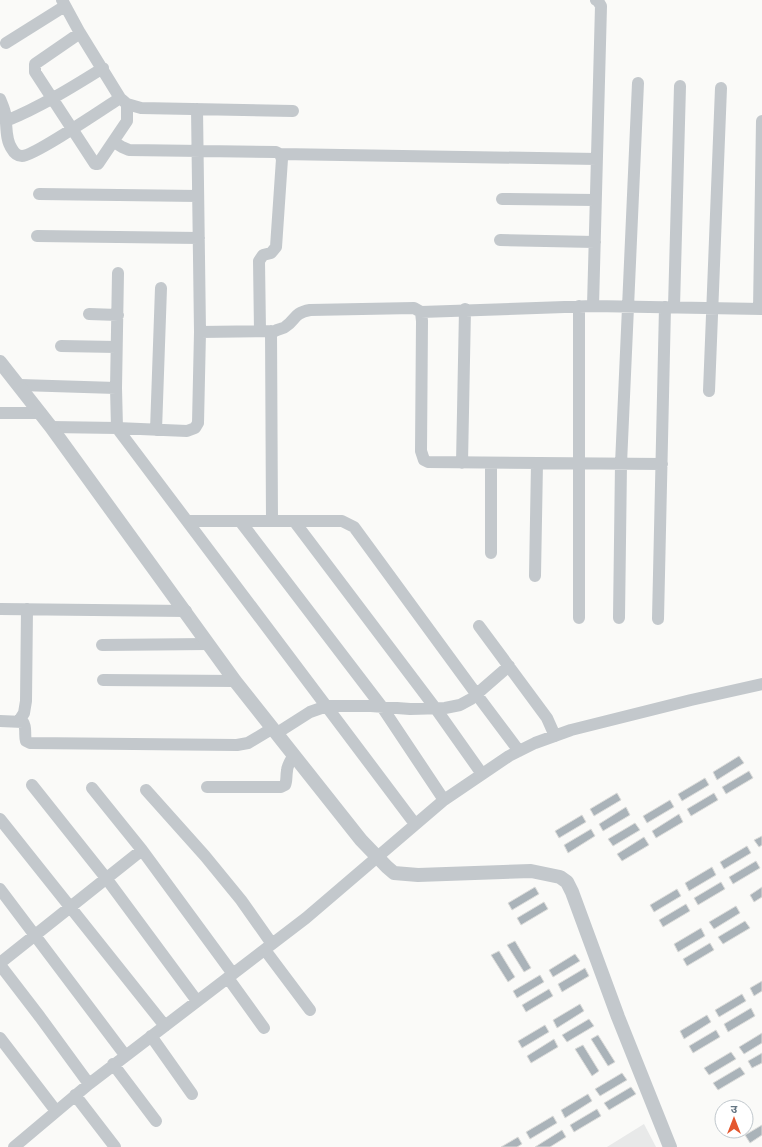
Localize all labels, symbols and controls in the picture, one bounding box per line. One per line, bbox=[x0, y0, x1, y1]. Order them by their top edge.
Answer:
north arrow bbox=[714, 1099, 754, 1139]
text: उ bbox=[731, 1103, 738, 1116]

